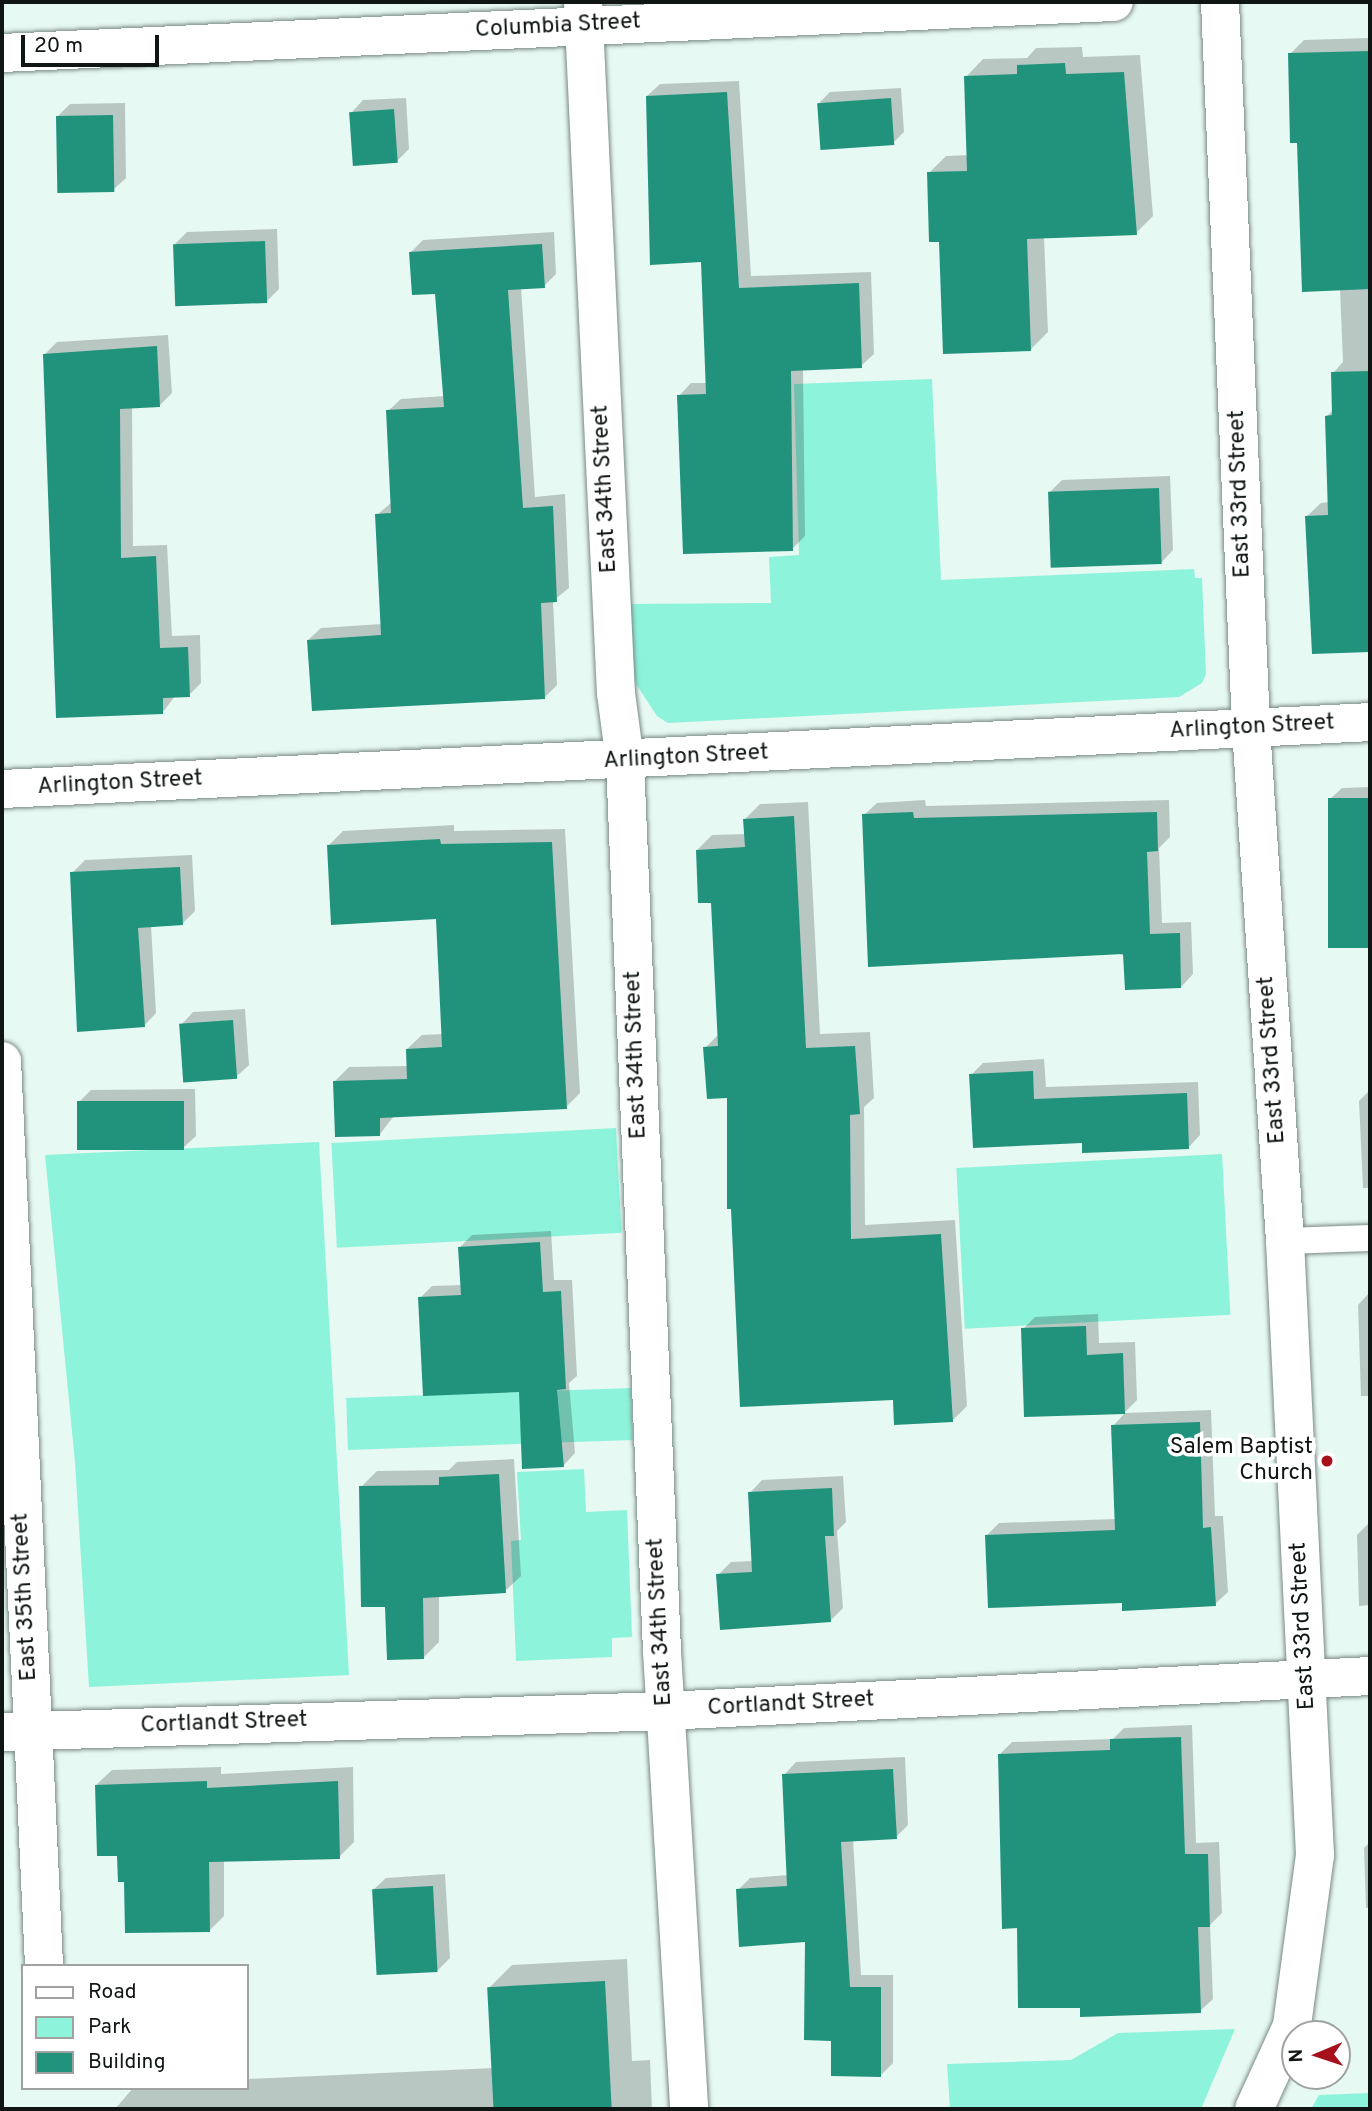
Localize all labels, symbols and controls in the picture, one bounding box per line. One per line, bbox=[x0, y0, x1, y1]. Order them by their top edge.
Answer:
street label: Columbia Street bbox=[474, 9, 642, 45]
scale bar bbox=[24, 21, 163, 65]
text: 20 m bbox=[34, 33, 83, 60]
street label: East 34th Street bbox=[588, 404, 624, 574]
street label: East 33rd Street bbox=[1224, 409, 1258, 579]
street label: Arlington Street bbox=[1169, 710, 1335, 746]
street label: Arlington Street bbox=[603, 740, 769, 776]
street label: Arlington Street bbox=[37, 766, 203, 802]
street label: East 34th Street bbox=[620, 970, 654, 1140]
street label: East 33rd Street bbox=[1253, 975, 1293, 1145]
place label: Salem Baptist Church bbox=[1170, 1434, 1313, 1488]
marker: Salem Baptist Church bbox=[1319, 1453, 1335, 1469]
street label: East 35th Street bbox=[8, 1512, 44, 1682]
street label: East 34th Street bbox=[643, 1537, 679, 1707]
street label: East 33rd Street bbox=[1286, 1541, 1322, 1711]
street label: Cortlandt Street bbox=[707, 1687, 875, 1723]
street label: Cortlandt Street bbox=[140, 1707, 308, 1741]
legend bbox=[21, 1964, 248, 2090]
text: Road bbox=[88, 1979, 137, 2006]
text: Park bbox=[88, 2014, 131, 2041]
north arrow bbox=[1281, 2020, 1351, 2090]
text: N bbox=[1285, 2048, 1309, 2063]
text: Building bbox=[88, 2049, 166, 2076]

